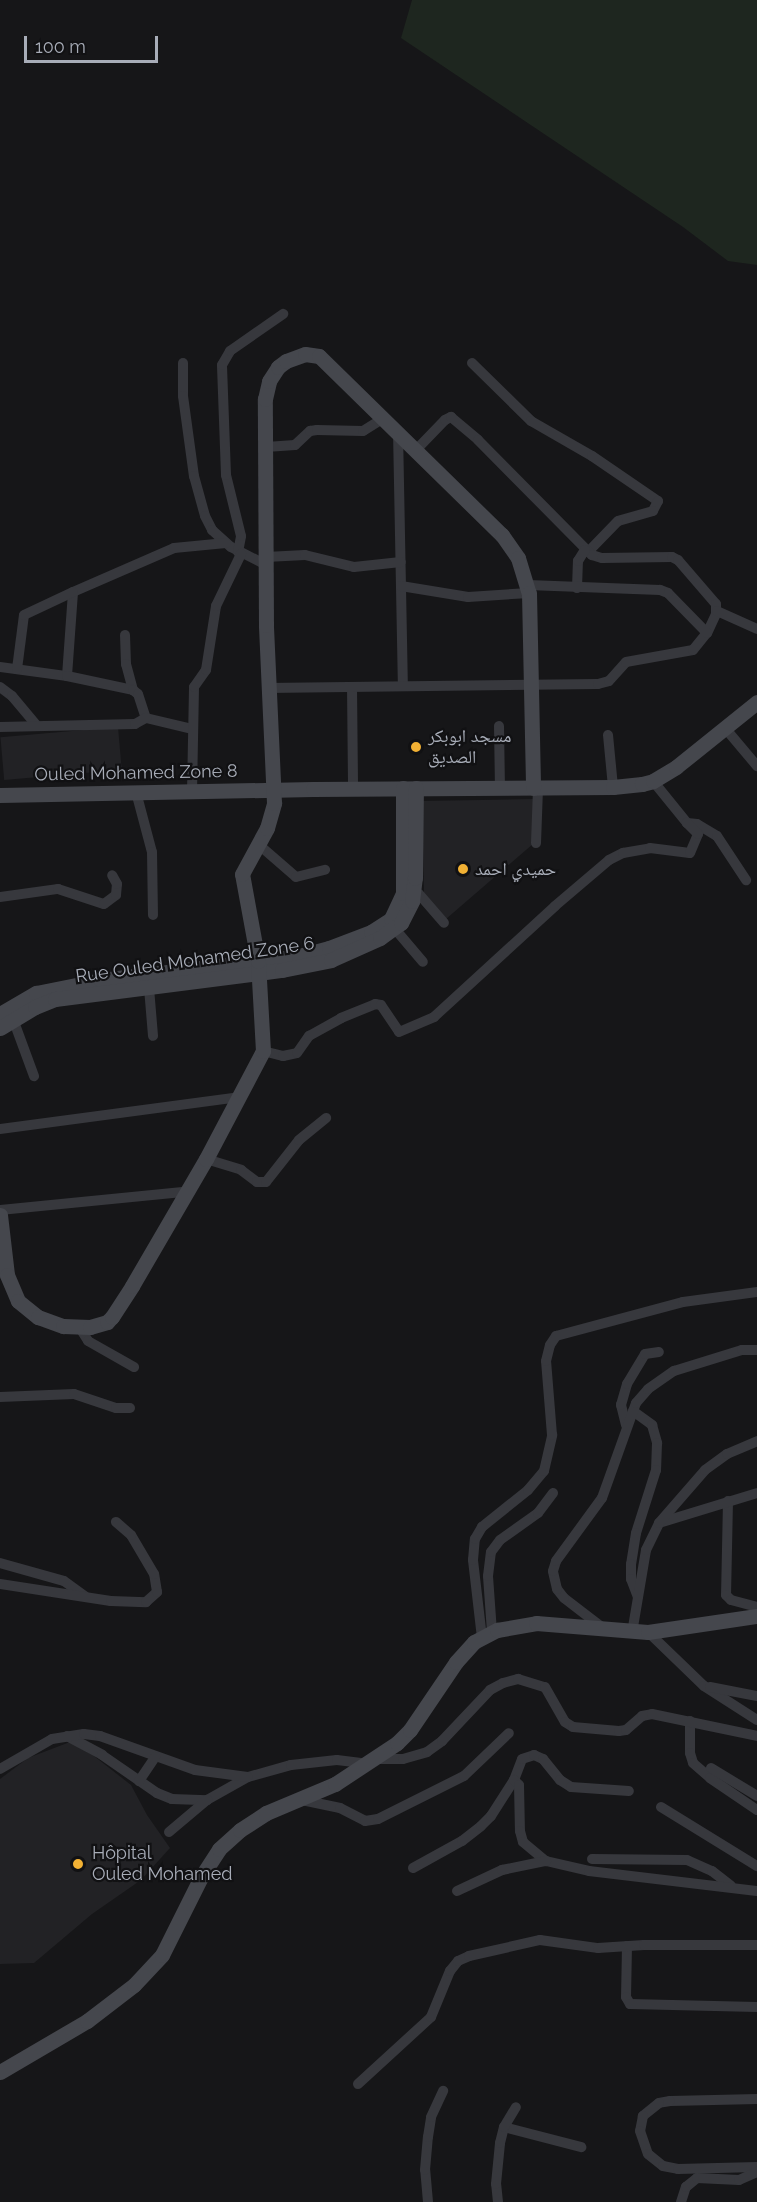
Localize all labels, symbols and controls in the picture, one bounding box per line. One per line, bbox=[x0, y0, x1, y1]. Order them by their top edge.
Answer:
scale bar bbox=[27, 24, 160, 62]
text: 100 m bbox=[35, 36, 86, 57]
place label: مسجد ابوبكر الصديق bbox=[428, 726, 511, 768]
marker: مسجد ابوبكر الصديق bbox=[409, 740, 423, 754]
street label: Ouled Mohamed Zone 8 bbox=[34, 760, 238, 786]
place label: حميدي احمد bbox=[475, 858, 556, 880]
marker: حميدي احمد bbox=[456, 862, 470, 876]
street label: Rue Ouled Mohamed Zone 6 bbox=[74, 933, 316, 987]
place label: Hôpital Ouled Mohamed bbox=[92, 1843, 232, 1886]
marker: Hôpital Ouled Mohamed bbox=[69, 1855, 87, 1873]

